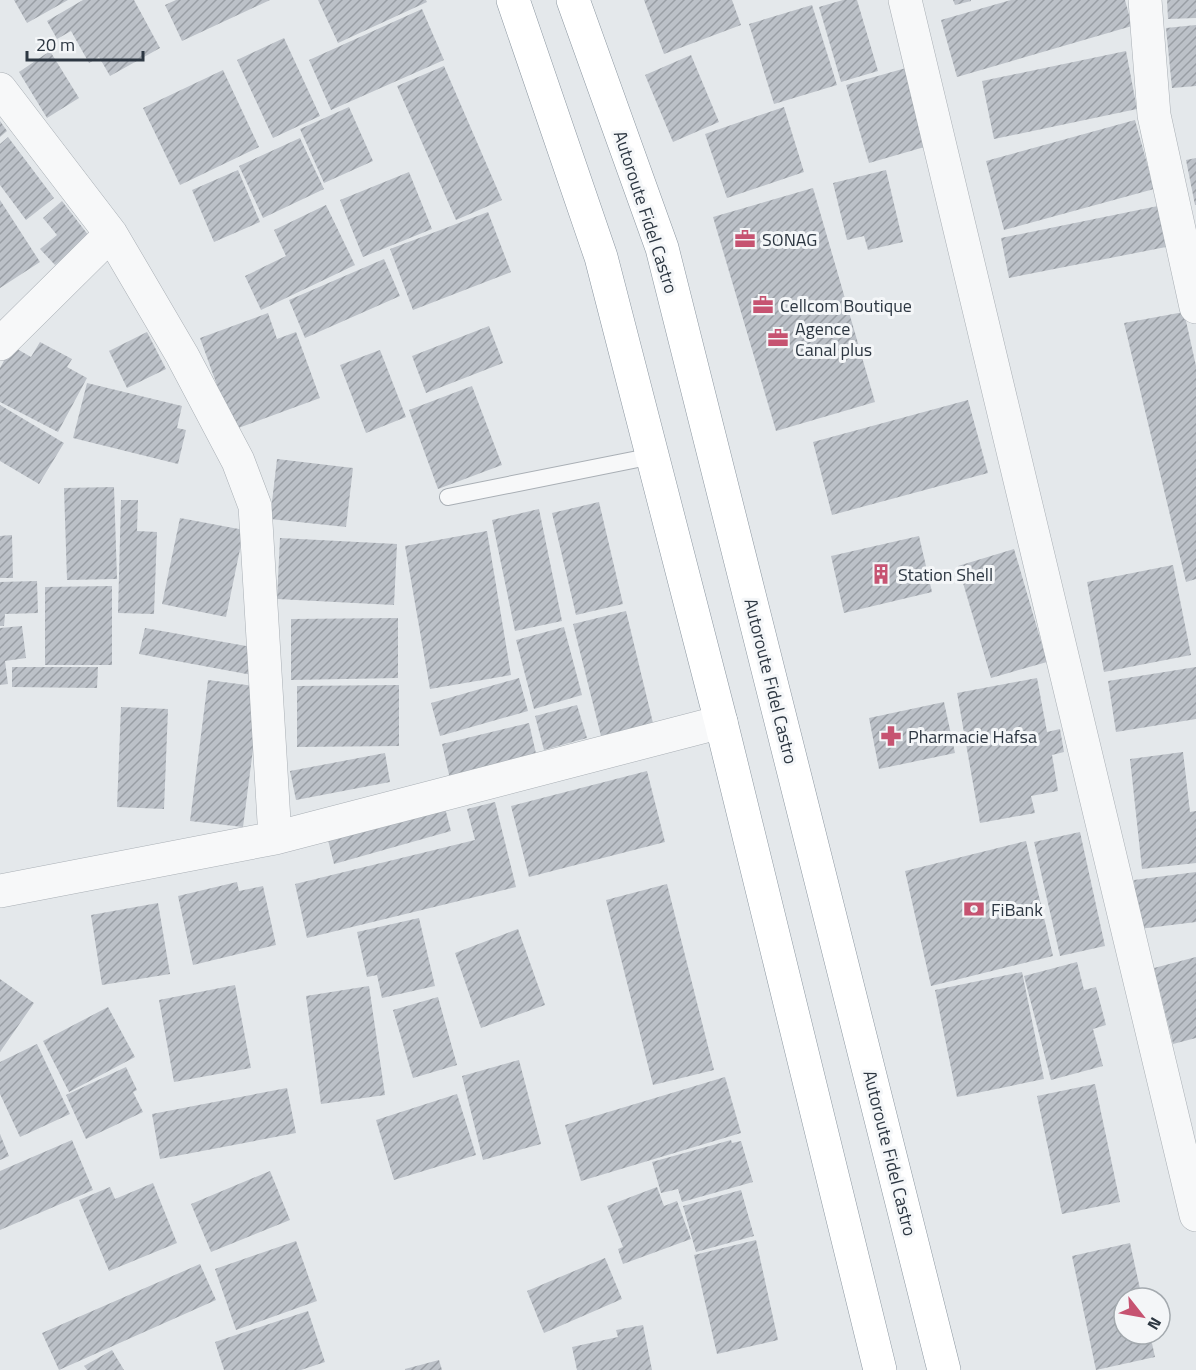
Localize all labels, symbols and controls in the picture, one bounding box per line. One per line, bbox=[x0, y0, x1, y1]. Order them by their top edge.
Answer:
scale bar bbox=[27, 24, 142, 62]
text: 20 m bbox=[36, 31, 75, 58]
street label: Autoroute Fidel Castro bbox=[607, 127, 685, 297]
place label: SONAG bbox=[762, 226, 817, 253]
office icon: SONAG bbox=[733, 227, 757, 251]
place label: Cellcom Boutique bbox=[780, 292, 912, 319]
office icon: Cellcom Boutique bbox=[751, 293, 775, 317]
place label: Agence Canal plus bbox=[795, 315, 872, 363]
office icon: Agence Canal plus bbox=[766, 326, 790, 350]
place label: Station Shell bbox=[898, 561, 993, 588]
building icon: Station Shell bbox=[869, 562, 893, 586]
street label: Autoroute Fidel Castro bbox=[737, 595, 805, 767]
place label: Pharmacie Hafsa bbox=[908, 723, 1037, 750]
pharmacy icon: Pharmacie Hafsa bbox=[879, 724, 903, 748]
place label: FiBank bbox=[991, 896, 1043, 923]
bank icon: FiBank bbox=[962, 897, 986, 921]
street label: Autoroute Fidel Castro bbox=[856, 1067, 924, 1239]
north arrow bbox=[1112, 1286, 1172, 1346]
text: N bbox=[1142, 1313, 1168, 1335]

